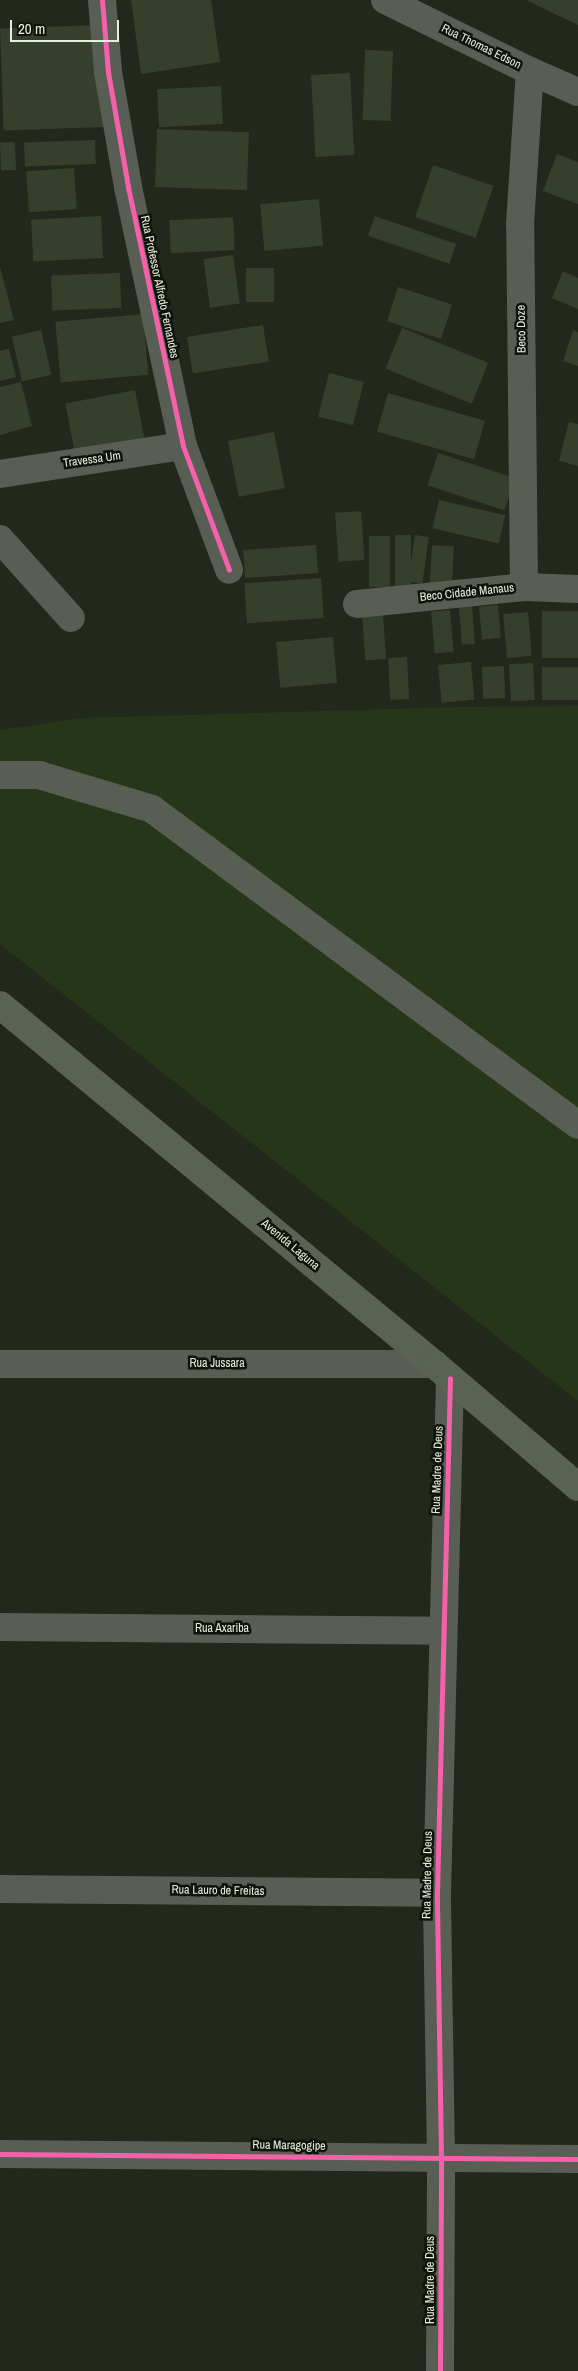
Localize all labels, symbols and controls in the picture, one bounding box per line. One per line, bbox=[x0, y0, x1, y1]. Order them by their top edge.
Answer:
scale bar bbox=[12, 10, 121, 42]
text: 20 m bbox=[18, 18, 45, 39]
street label: Rua Thomas Edson bbox=[439, 21, 523, 73]
street label: Rua Professor Alfredo Fernandes bbox=[137, 214, 181, 360]
street label: Beco Doze bbox=[514, 305, 530, 353]
street label: Travessa Um bbox=[62, 449, 122, 471]
street label: Beco Cidade Manaus bbox=[419, 581, 515, 605]
street label: Avenida Laguna bbox=[258, 1217, 322, 1273]
street label: Rua Jussara bbox=[189, 1357, 245, 1371]
street label: Rua Madre de Deus bbox=[429, 1426, 447, 1514]
street label: Rua Axariba bbox=[195, 1622, 249, 1636]
street label: Rua Madre de Deus bbox=[420, 1831, 436, 1919]
street label: Rua Lauro de Freitas bbox=[171, 1883, 265, 1899]
street label: Rua Maragogipe bbox=[252, 2138, 326, 2154]
street label: Rua Madre de Deus bbox=[424, 2236, 438, 2324]

